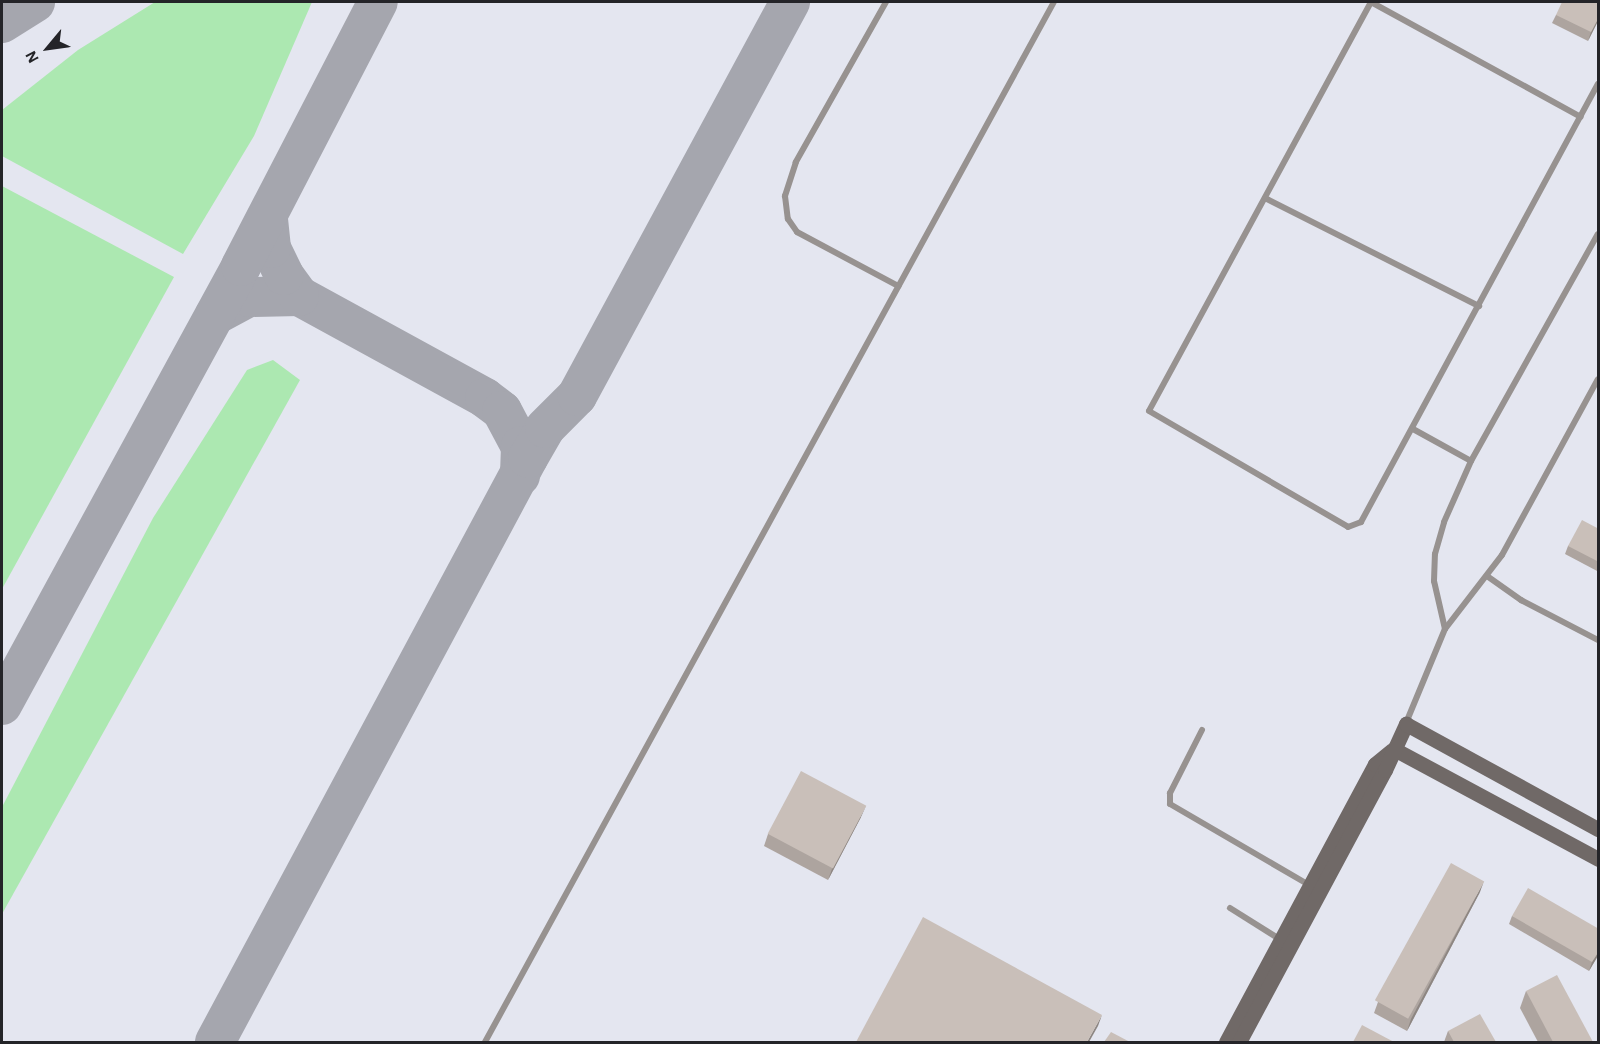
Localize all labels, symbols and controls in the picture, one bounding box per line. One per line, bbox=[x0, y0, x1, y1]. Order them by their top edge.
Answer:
north arrow bbox=[18, 18, 78, 78]
text: N bbox=[23, 48, 42, 65]

